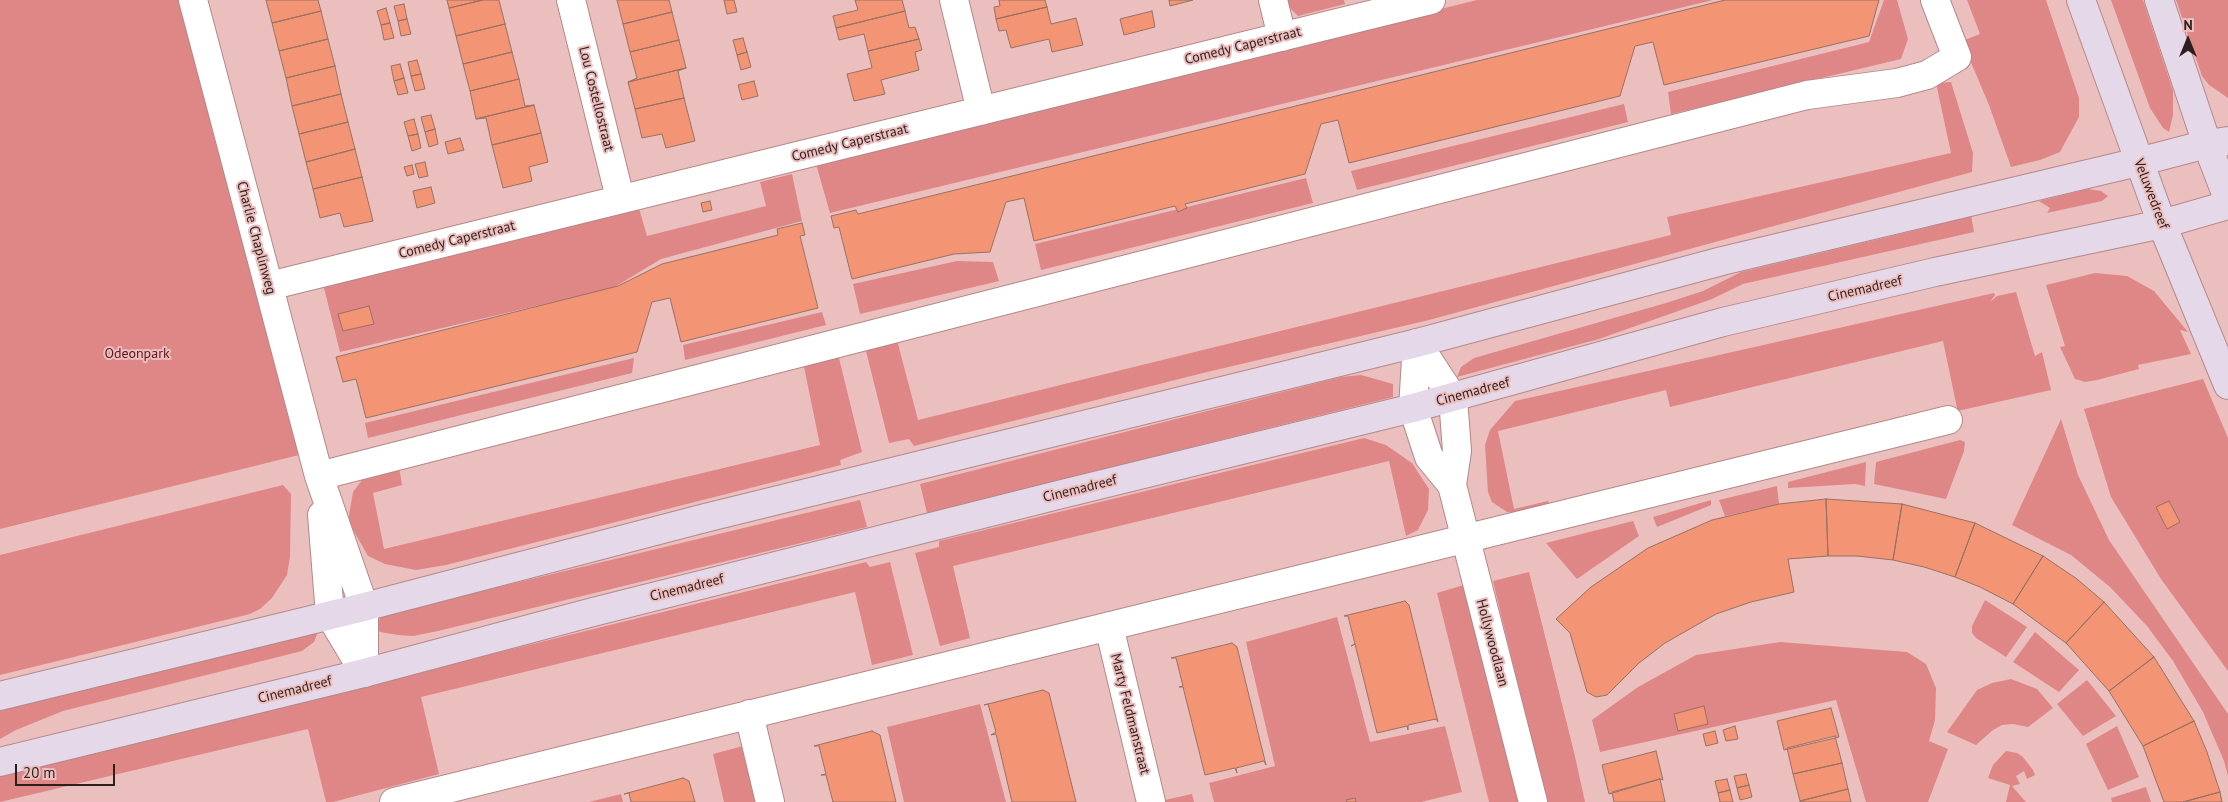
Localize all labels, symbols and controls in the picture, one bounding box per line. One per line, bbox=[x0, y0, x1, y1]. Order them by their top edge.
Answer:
north arrow bbox=[2163, 15, 2213, 65]
text: N bbox=[2183, 16, 2193, 34]
street label: Comedy Caperstraat bbox=[1183, 23, 1303, 69]
street label: Lou Costellostraat bbox=[575, 45, 617, 153]
street label: Comedy Caperstraat bbox=[790, 120, 910, 166]
street label: Veluwedreef bbox=[2130, 156, 2172, 232]
street label: Charlie Chaplinweg bbox=[233, 180, 279, 296]
street label: Comedy Caperstraat bbox=[397, 217, 517, 263]
street label: Cinemadreef bbox=[1826, 272, 1904, 306]
park label: Odeonpark bbox=[104, 346, 170, 362]
street label: Cinemadreef bbox=[1434, 374, 1512, 410]
street label: Cinemadreef bbox=[1041, 472, 1119, 506]
street label: Cinemadreef bbox=[648, 571, 726, 605]
street label: Hollywoodlaan bbox=[1472, 597, 1512, 689]
street label: Marty Feldmanstraat bbox=[1107, 652, 1153, 776]
street label: Cinemadreef bbox=[256, 673, 334, 707]
scale bar bbox=[18, 754, 118, 786]
text: 20 m bbox=[23, 763, 56, 782]

